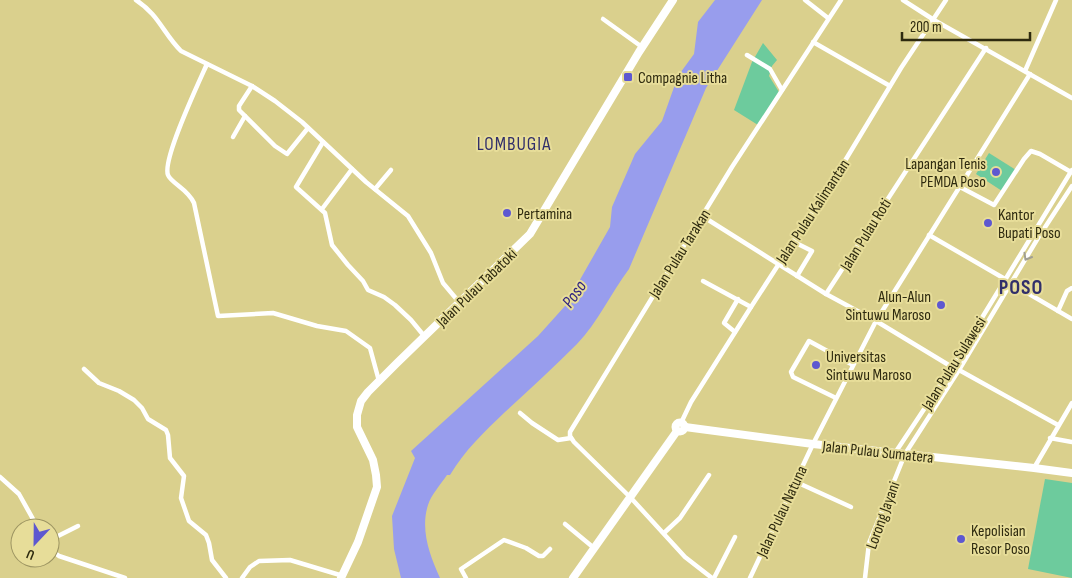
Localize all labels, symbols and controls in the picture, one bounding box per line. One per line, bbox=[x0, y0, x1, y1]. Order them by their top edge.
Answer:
scale bar bbox=[902, 10, 1030, 42]
text: 200 m bbox=[910, 18, 942, 37]
place label: Compagnie Litha bbox=[638, 69, 727, 88]
marker: Compagnie Litha bbox=[622, 71, 634, 83]
district label: LOMBUGIA bbox=[477, 133, 551, 156]
place label: Lapangan Tenis PEMDA Poso bbox=[905, 155, 986, 192]
street label: Jalan Pulau Kalimantan bbox=[772, 156, 854, 268]
marker: Lapangan Tenis PEMDA Poso bbox=[990, 166, 1002, 178]
street label: Jalan Pulau Roti bbox=[836, 195, 896, 275]
place label: Pertamina bbox=[517, 205, 572, 224]
street label: Jalan Pulau Tarakan bbox=[645, 206, 715, 303]
place label: Kantor Bupati Poso bbox=[998, 206, 1061, 243]
marker: Pertamina bbox=[501, 207, 513, 219]
marker: Kantor Bupati Poso bbox=[982, 217, 994, 229]
street label: Jalan Pulau Tabatoki bbox=[432, 245, 521, 332]
one-way arrow bbox=[1023, 251, 1033, 260]
district label: POSO bbox=[999, 275, 1043, 300]
water label: Poso bbox=[558, 276, 592, 312]
place label: Alun-Alun Sintuwu Maroso bbox=[845, 288, 931, 325]
marker: Alun-Alun Sintuwu Maroso bbox=[935, 299, 947, 311]
street label: Jalan Pulau Sulawesi bbox=[917, 314, 991, 415]
place label: Universitas Sintuwu Maroso bbox=[826, 348, 912, 385]
marker: Universitas Sintuwu Maroso bbox=[810, 359, 822, 371]
street label: Jalan Pulau Sumatera bbox=[820, 437, 934, 468]
street label: Jalan Pulau Natuna bbox=[752, 463, 812, 561]
street label: Lorong Jayani bbox=[862, 479, 904, 552]
north arrow bbox=[10, 518, 60, 568]
place label: Kepolisian Resor Poso bbox=[971, 522, 1030, 559]
marker: Kepolisian Resor Poso bbox=[955, 533, 967, 545]
text: U bbox=[24, 545, 37, 564]

